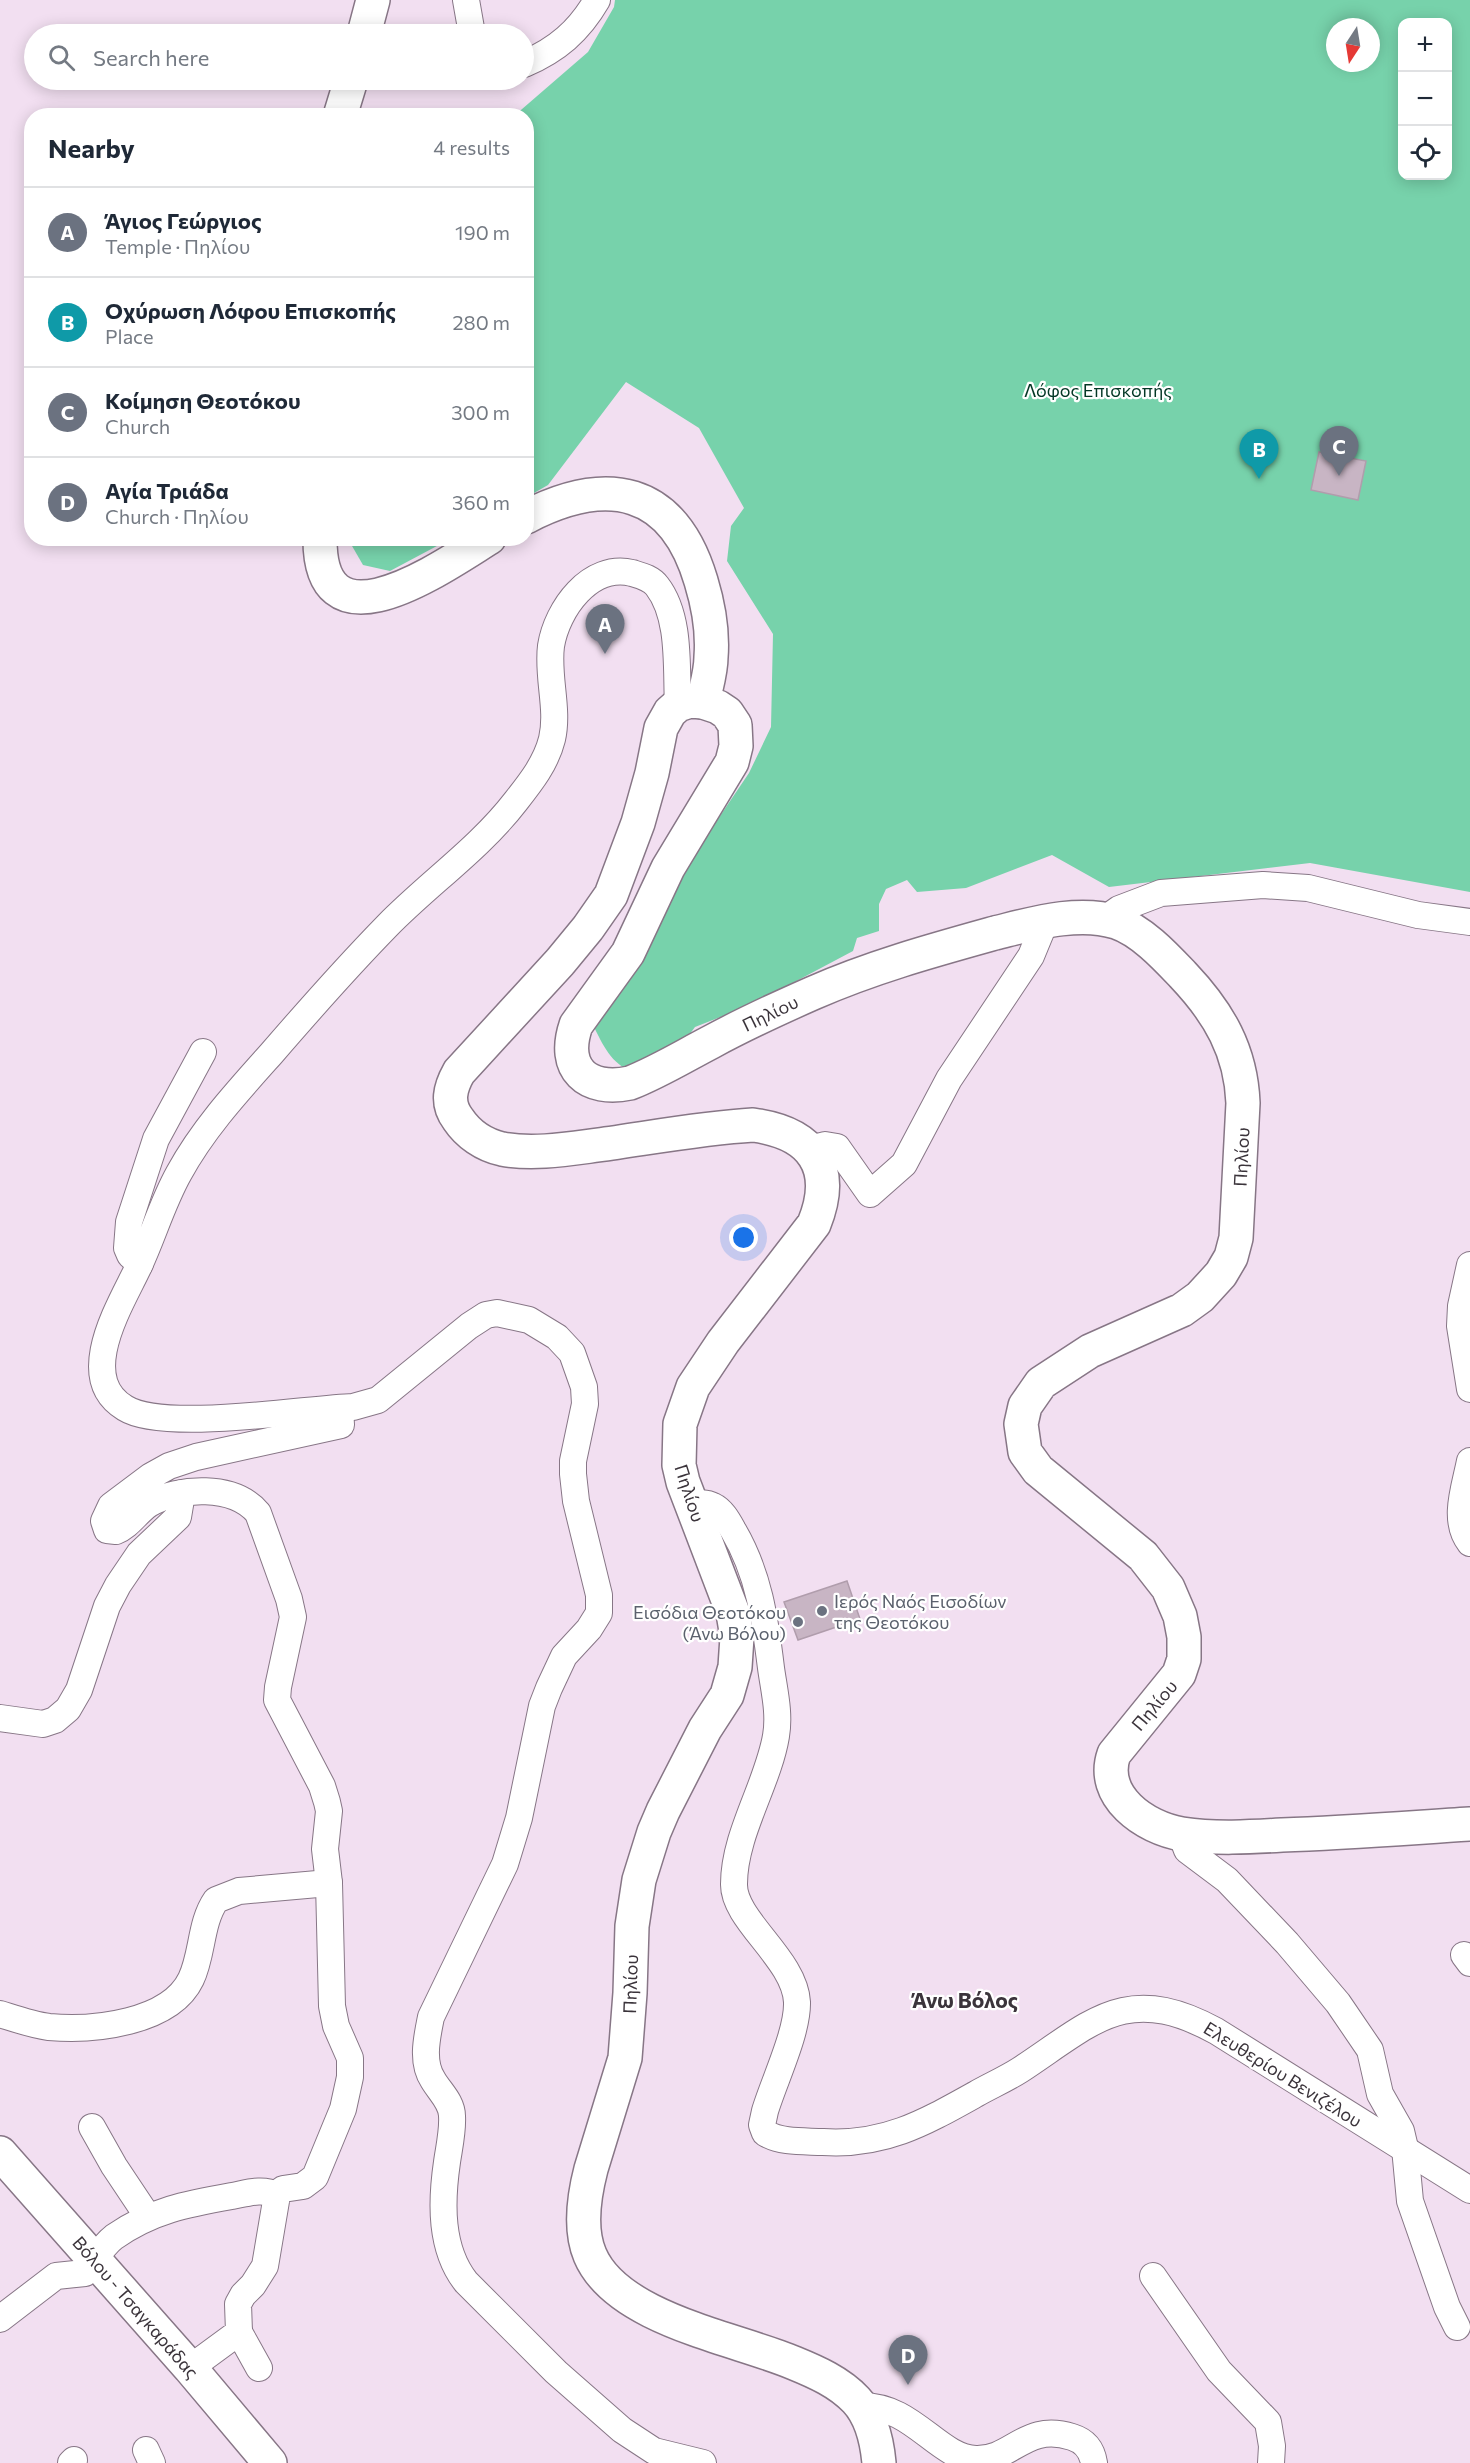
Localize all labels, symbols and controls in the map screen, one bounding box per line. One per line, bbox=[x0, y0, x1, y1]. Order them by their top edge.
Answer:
north arrow bbox=[1326, 18, 1380, 72]
map controls bbox=[1398, 18, 1452, 180]
button: + bbox=[1398, 18, 1452, 72]
search box bbox=[24, 24, 534, 90]
icon: search bbox=[45, 41, 78, 74]
text: Search here bbox=[93, 44, 209, 71]
button: − bbox=[1398, 72, 1452, 126]
button: locate bbox=[1398, 126, 1452, 180]
text: Nearby bbox=[48, 132, 135, 163]
text: 4 results bbox=[433, 135, 510, 159]
text: Άγιος Γεώργιος bbox=[105, 207, 262, 234]
text: A bbox=[60, 220, 75, 244]
text: 190 m bbox=[455, 220, 510, 244]
text: Temple · Πηλίου bbox=[105, 234, 250, 258]
text: Οχύρωση Λόφου Επισκοπής bbox=[105, 297, 396, 324]
text: B bbox=[61, 310, 74, 334]
text: 280 m bbox=[452, 310, 510, 334]
text: Place bbox=[105, 324, 154, 348]
park label: Λόφος Επισκοπής bbox=[1024, 379, 1172, 401]
text: Κοίμηση Θεοτόκου bbox=[105, 387, 301, 414]
text: C bbox=[61, 400, 74, 424]
text: 300 m bbox=[451, 400, 510, 424]
text: Church bbox=[105, 414, 170, 438]
pin: C bbox=[1320, 426, 1358, 476]
pin: B bbox=[1240, 430, 1278, 479]
text: Αγία Τριάδα bbox=[105, 477, 229, 504]
text: D bbox=[60, 490, 75, 514]
text: 360 m bbox=[452, 490, 510, 514]
text: Church · Πηλίου bbox=[105, 504, 249, 528]
pin: A bbox=[586, 604, 624, 654]
street label: Πηλίου bbox=[738, 990, 802, 1036]
street label: Πηλίου bbox=[1228, 1127, 1254, 1187]
your location bbox=[729, 1223, 758, 1252]
street label: Πηλίου bbox=[670, 1461, 710, 1525]
place label: Ιερός Ναός Εισοδίων της Θεοτόκου bbox=[834, 1590, 1006, 1633]
place label: Εισόδια Θεοτόκου (Άνω Βόλου) bbox=[633, 1601, 786, 1644]
marker: Ιερός Ναός Εισοδίων της Θεοτόκου bbox=[815, 1604, 829, 1618]
marker: Εισόδια Θεοτόκου (Άνω Βόλου) bbox=[791, 1615, 805, 1629]
street label: Πηλίου bbox=[1126, 1675, 1182, 1735]
street label: Πηλίου bbox=[618, 1954, 642, 2014]
district label: Άνω Βόλος bbox=[911, 1987, 1018, 2012]
street label: Ελευθερίου Βενιζέλου bbox=[1200, 2016, 1366, 2132]
street label: Βόλου - Τσαγκαράδας bbox=[68, 2231, 204, 2383]
pin: D bbox=[888, 2336, 928, 2385]

